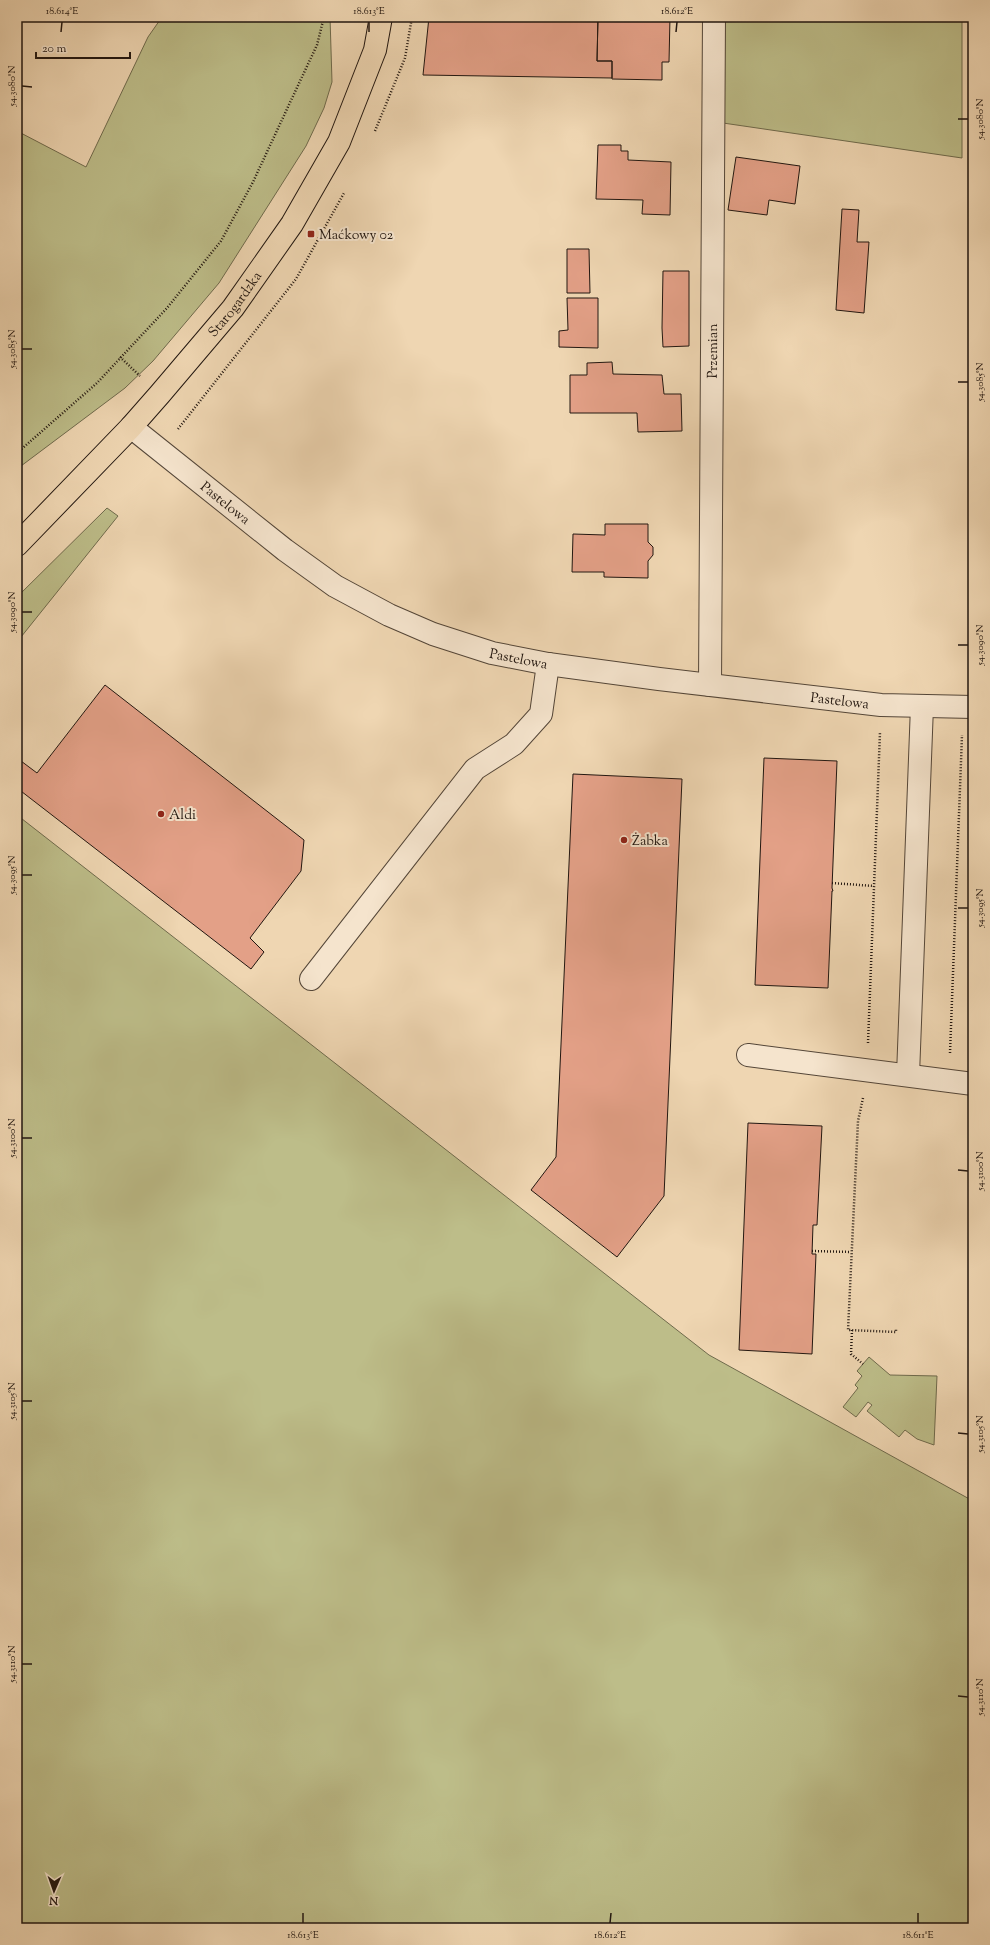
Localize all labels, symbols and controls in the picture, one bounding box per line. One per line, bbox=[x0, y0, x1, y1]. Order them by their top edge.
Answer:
text: 18.614°E bbox=[46, 4, 78, 19]
text: 18.613°E bbox=[353, 4, 385, 19]
text: 18.612°E bbox=[661, 4, 693, 19]
scale bar bbox=[36, 34, 130, 60]
text: 20 m bbox=[42, 40, 67, 58]
text: 54.3080°N bbox=[5, 66, 20, 107]
text: 54.3080°N bbox=[973, 99, 988, 140]
place label: Maćkowy 02 bbox=[319, 226, 394, 246]
marker: Maćkowy 02 bbox=[306, 229, 316, 239]
street label: Starogardzka bbox=[204, 268, 268, 342]
street label: Przemian bbox=[704, 323, 724, 379]
text: 54.3085°N bbox=[5, 329, 20, 370]
text: 54.3085°N bbox=[973, 362, 988, 403]
street label: Pastelowa bbox=[195, 478, 254, 531]
text: 54.3090°N bbox=[5, 592, 20, 633]
text: 54.3090°N bbox=[973, 625, 988, 666]
street label: Pastelowa bbox=[487, 645, 550, 676]
street label: Pastelowa bbox=[809, 689, 871, 716]
place label: Aldi bbox=[169, 806, 196, 826]
marker: Aldi bbox=[156, 809, 166, 819]
place label: Żabka bbox=[632, 832, 668, 852]
marker: Żabka bbox=[619, 835, 629, 845]
text: 54.3095°N bbox=[5, 855, 20, 896]
text: 54.3095°N bbox=[973, 888, 988, 929]
text: 54.3100°N bbox=[5, 1118, 20, 1159]
text: 54.3100°N bbox=[973, 1151, 988, 1192]
text: 54.3105°N bbox=[5, 1382, 20, 1421]
text: 54.3105°N bbox=[973, 1415, 988, 1454]
text: 54.3110°N bbox=[5, 1645, 20, 1684]
text: 54.3110°N bbox=[973, 1678, 988, 1717]
north arrow bbox=[34, 1871, 74, 1911]
text: N bbox=[49, 1892, 59, 1908]
text: 18.613°E bbox=[287, 1928, 319, 1943]
text: 18.612°E bbox=[594, 1928, 626, 1943]
text: 18.611°E bbox=[903, 1928, 933, 1943]

